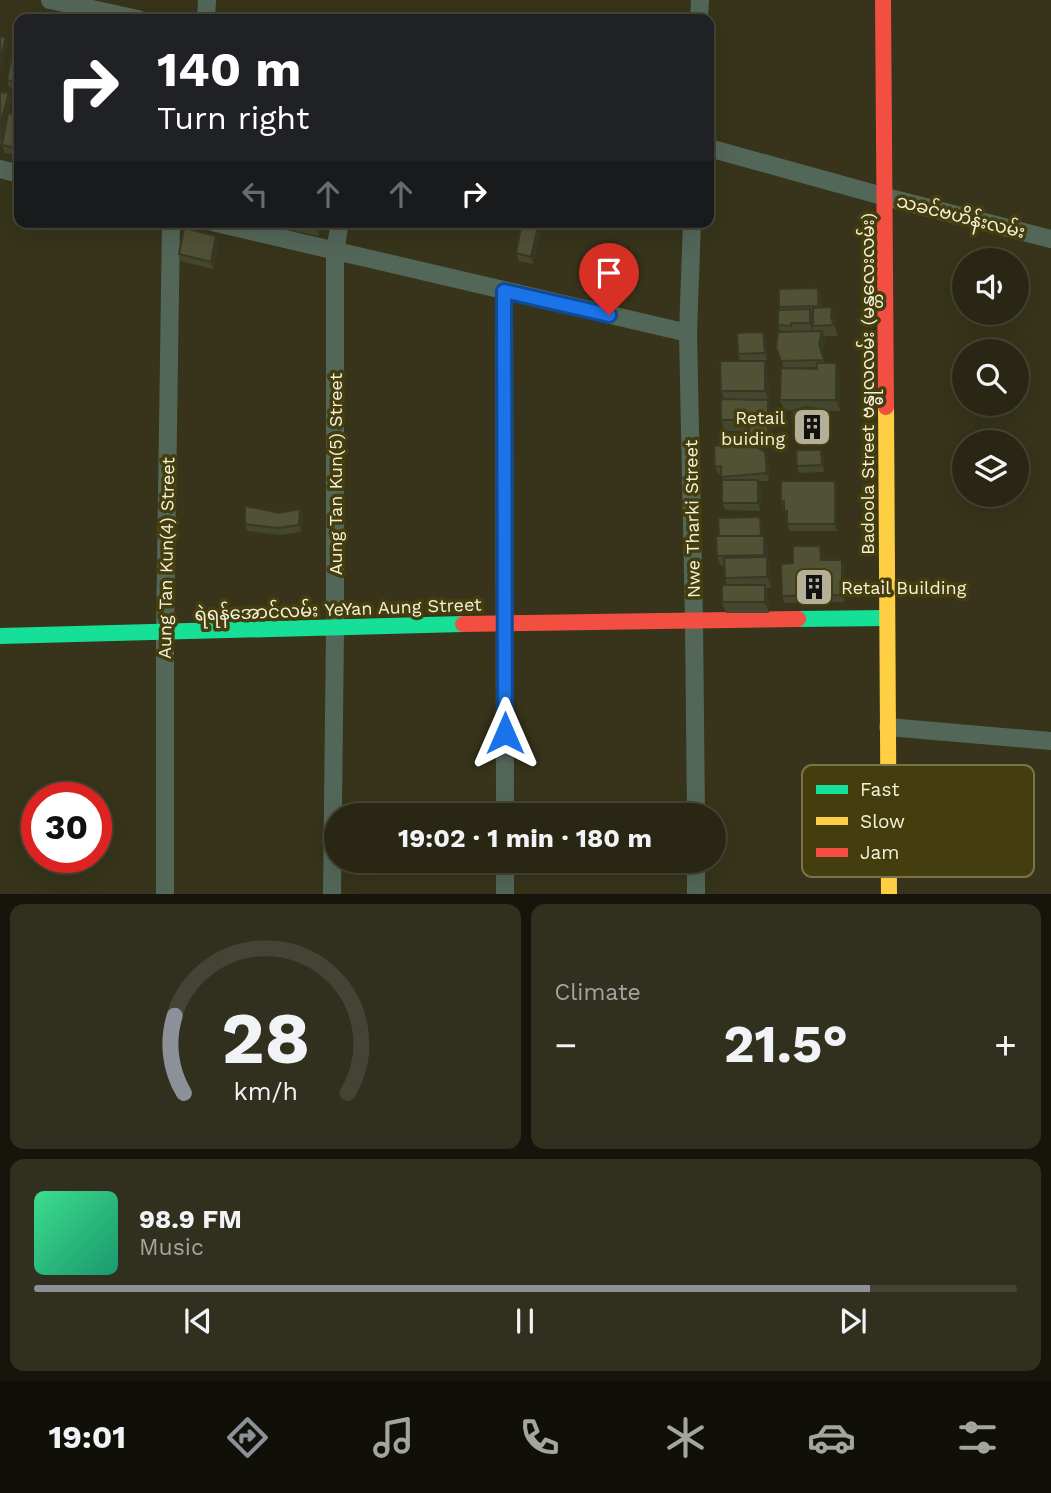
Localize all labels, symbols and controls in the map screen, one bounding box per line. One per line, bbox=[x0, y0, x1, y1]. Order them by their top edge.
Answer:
text: 140 m bbox=[157, 40, 301, 98]
icon: right bbox=[42, 42, 133, 133]
text: Turn right bbox=[157, 99, 309, 137]
icon: left bbox=[236, 175, 274, 213]
icon: ahead bbox=[309, 175, 347, 213]
icon: ahead bbox=[382, 175, 420, 213]
icon: right bbox=[455, 175, 493, 213]
street label: သခင်ဗဟိန်းလမ်း bbox=[893, 187, 1028, 247]
street label: Badoola Street ဗန္ဓုလလမ်း (မန္တလေးလမ်း) bbox=[855, 213, 883, 555]
pin bbox=[579, 243, 639, 315]
map controls bbox=[952, 248, 1029, 507]
button: sound bbox=[952, 248, 1029, 325]
icon: arrive bbox=[590, 254, 628, 292]
button: search bbox=[952, 339, 1029, 416]
street label: Aung Tan Kun(5) Street bbox=[325, 372, 346, 575]
building icon: Retail buiding bbox=[791, 406, 833, 448]
place label: Retail buiding bbox=[721, 407, 785, 449]
button: layers bbox=[952, 430, 1029, 507]
street label: Nwe Tharki Street bbox=[680, 439, 704, 598]
street label: Aung Tan Kun(4) Street bbox=[154, 456, 178, 659]
building icon: Retail Building bbox=[793, 566, 835, 608]
place label: Retail Building bbox=[841, 577, 967, 598]
street label: ရဲရန်အောင်လမ်း YeYan Aung Street bbox=[194, 591, 483, 630]
position arrow bbox=[468, 696, 542, 770]
legend bbox=[802, 765, 1034, 877]
text: Fast bbox=[860, 778, 899, 801]
speed limit sign: 30 bbox=[21, 782, 112, 873]
text: Slow bbox=[860, 810, 905, 833]
text: 19:02 · 1 min · 180 m bbox=[398, 823, 652, 853]
text: Jam bbox=[860, 841, 899, 864]
text: Climate bbox=[555, 979, 641, 1006]
text: 28 bbox=[221, 995, 310, 1081]
text: 21.5° bbox=[723, 1014, 848, 1075]
text: − bbox=[555, 1023, 577, 1067]
text: + bbox=[994, 1023, 1017, 1067]
text: km/h bbox=[233, 1076, 297, 1105]
text: 98.9 FM bbox=[139, 1204, 242, 1234]
text: Music bbox=[139, 1234, 204, 1261]
icon: previous bbox=[179, 1302, 217, 1340]
icon: pause bbox=[506, 1302, 544, 1340]
icon: next bbox=[834, 1302, 872, 1340]
icon: directions bbox=[223, 1413, 272, 1462]
icon: music bbox=[369, 1413, 418, 1462]
icon: phone bbox=[515, 1413, 564, 1462]
icon: climate bbox=[661, 1413, 710, 1462]
icon: car bbox=[807, 1413, 856, 1462]
icon: filters bbox=[953, 1413, 1002, 1462]
text: 19:01 bbox=[49, 1418, 126, 1456]

